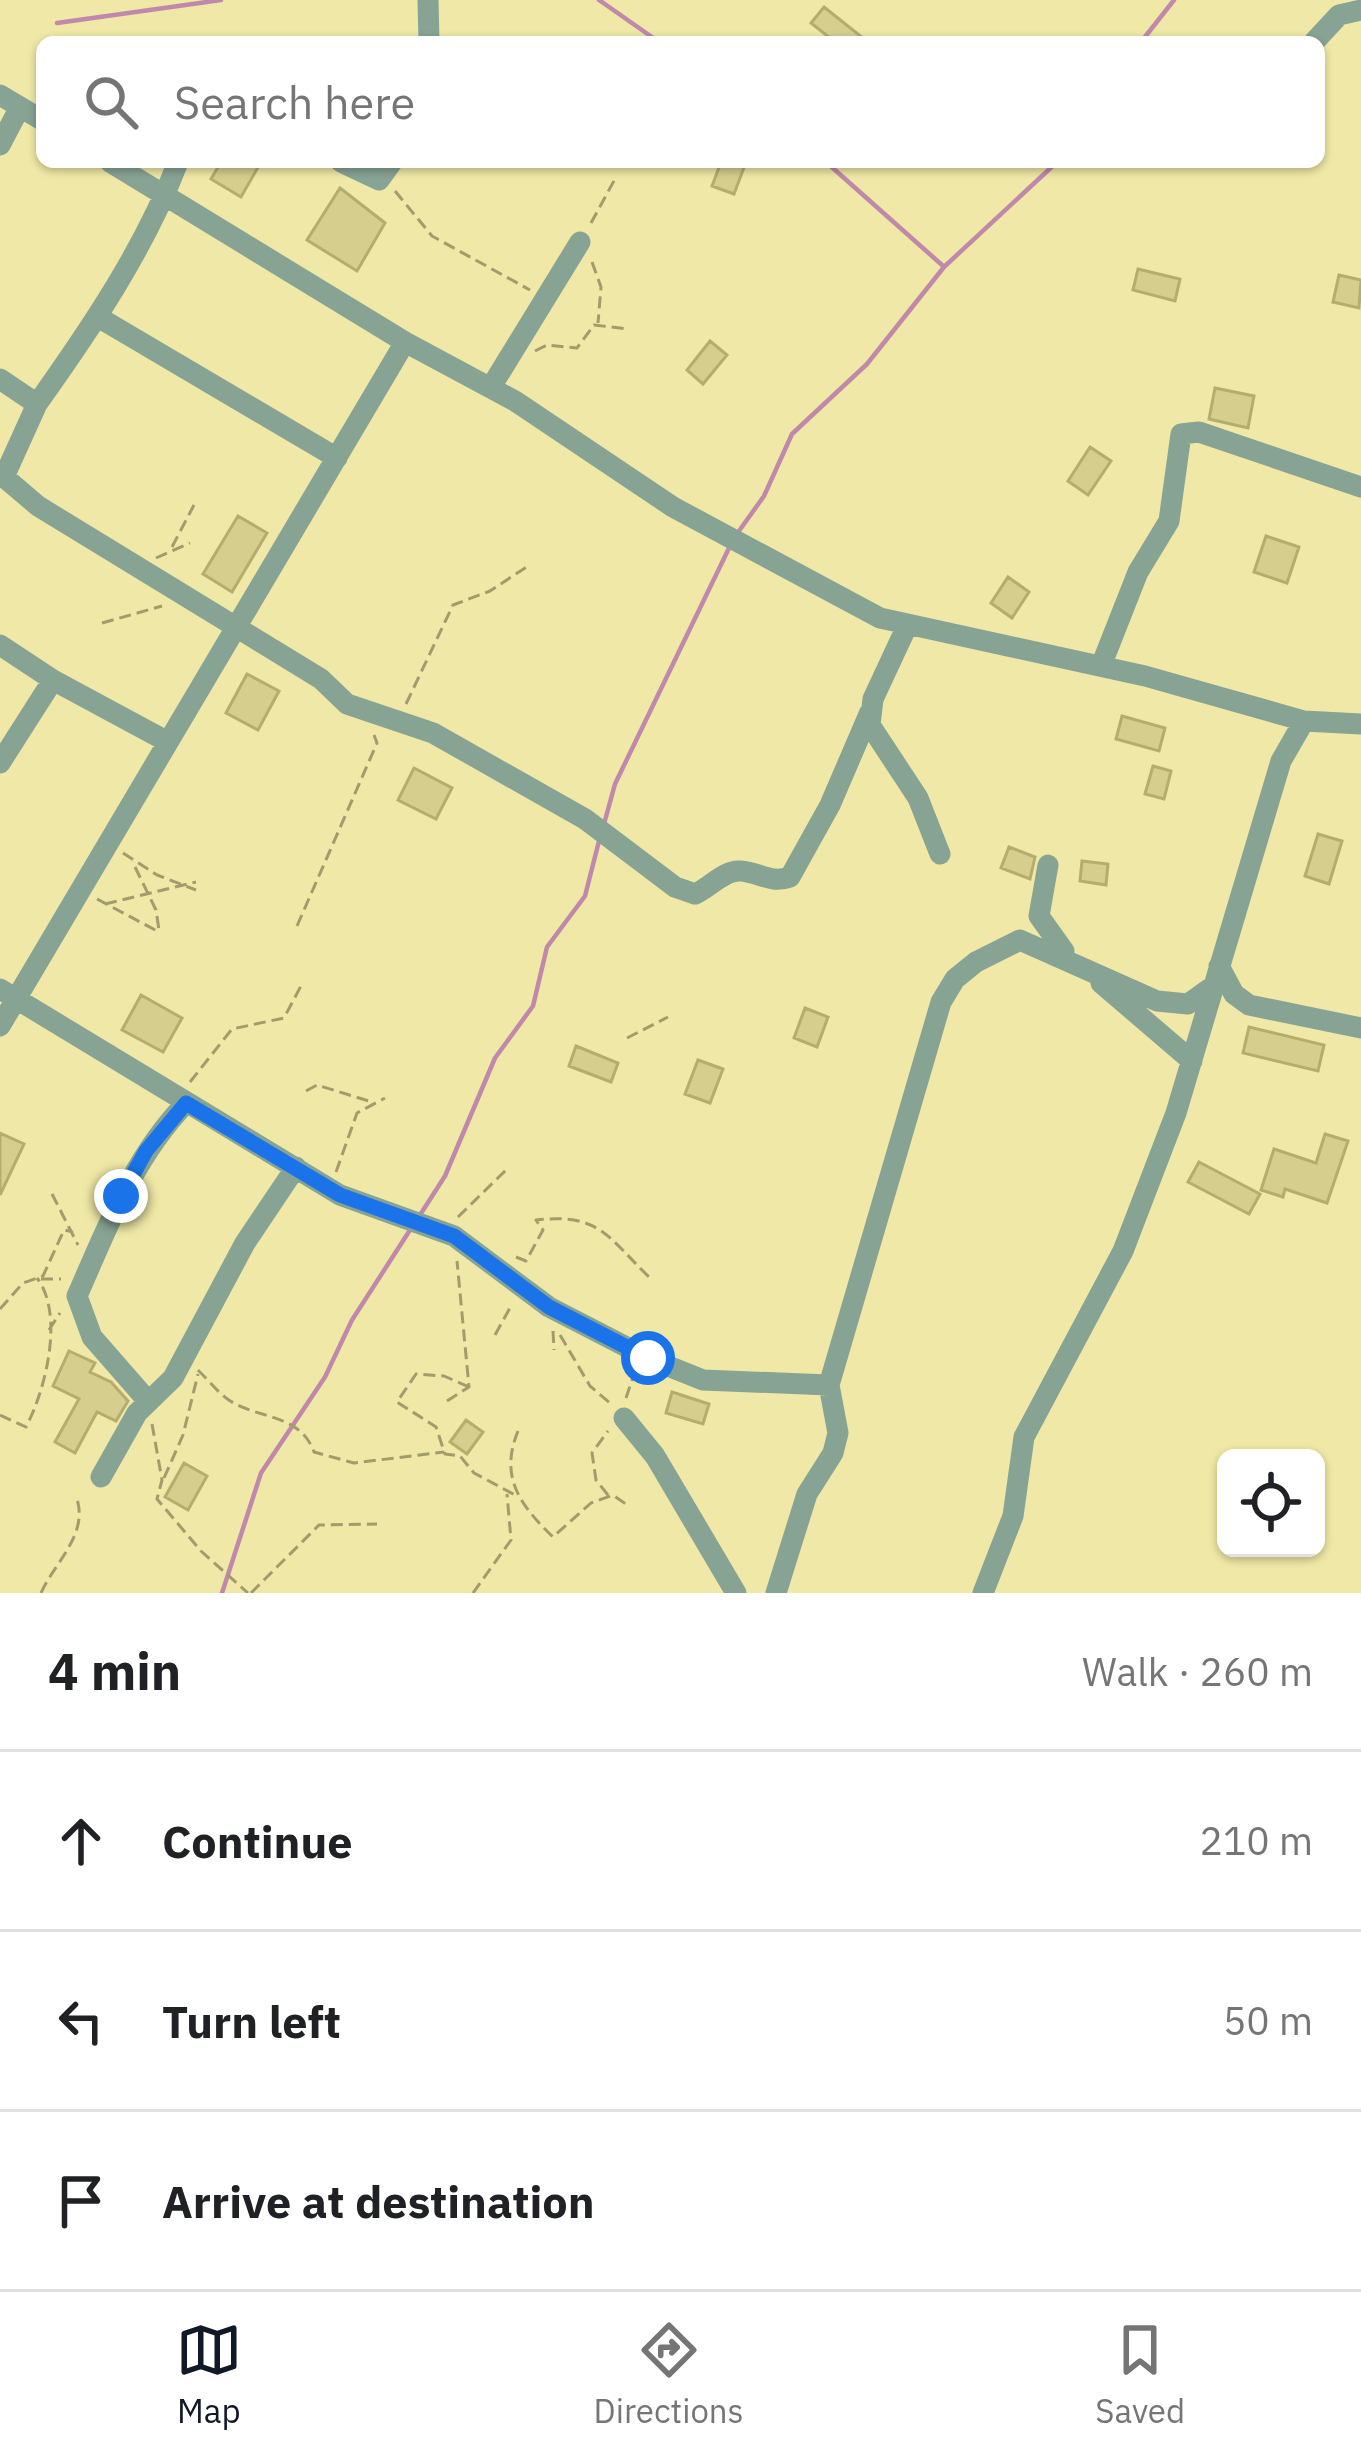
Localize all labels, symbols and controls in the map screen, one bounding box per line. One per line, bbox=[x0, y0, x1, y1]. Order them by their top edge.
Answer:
search box bbox=[36, 36, 1325, 168]
icon: search bbox=[78, 69, 144, 135]
text: Search here bbox=[174, 73, 415, 131]
route end bbox=[94, 1169, 148, 1223]
route start bbox=[621, 1331, 675, 1385]
map controls bbox=[1217, 1449, 1325, 1557]
button: locate bbox=[1217, 1449, 1325, 1557]
text: 4 min bbox=[48, 1638, 181, 1704]
text: Walk · 260 m bbox=[1082, 1646, 1313, 1697]
icon: ahead bbox=[48, 1808, 114, 1874]
text: Continue bbox=[162, 1812, 353, 1870]
text: 210 m bbox=[1200, 1815, 1313, 1866]
icon: left bbox=[48, 1988, 114, 2054]
text: Turn left bbox=[162, 1992, 341, 2050]
text: 50 m bbox=[1223, 1995, 1313, 2046]
icon: arrive bbox=[48, 2168, 114, 2234]
text: Arrive at destination bbox=[162, 2172, 595, 2230]
tab: Map bbox=[176, 2317, 242, 2432]
tab: Directions bbox=[594, 2317, 744, 2432]
tab: Saved bbox=[1095, 2317, 1185, 2432]

